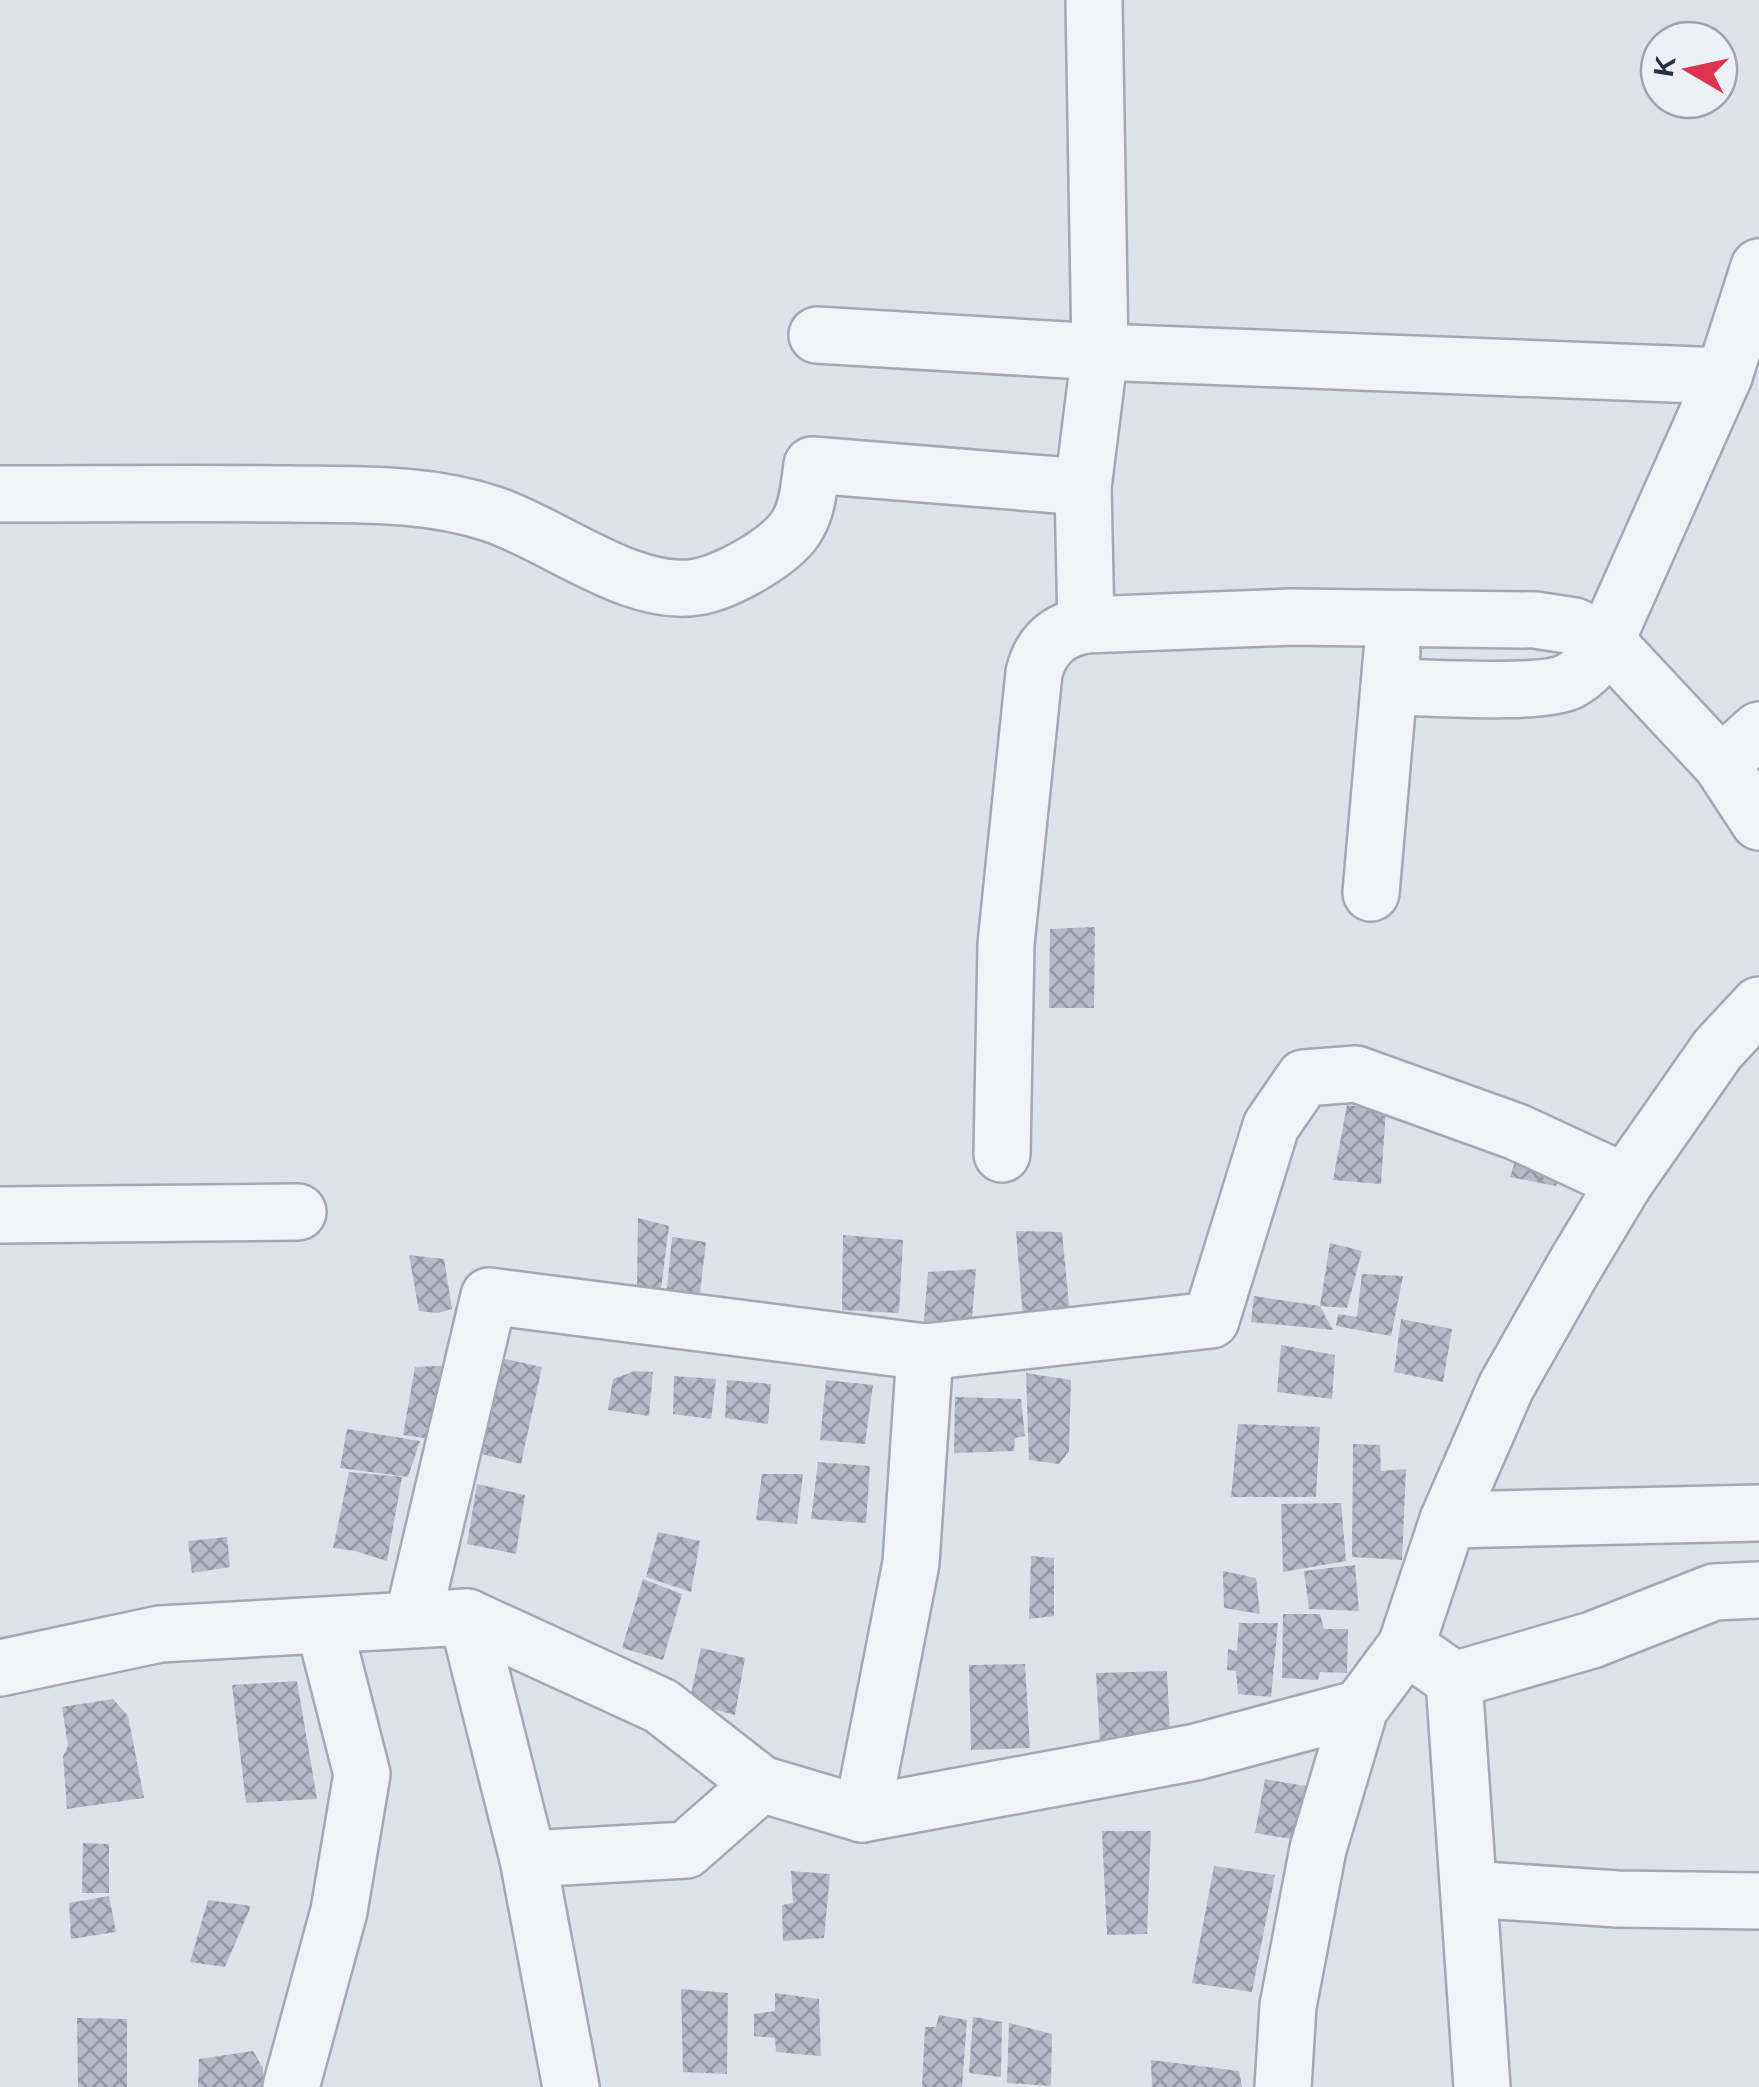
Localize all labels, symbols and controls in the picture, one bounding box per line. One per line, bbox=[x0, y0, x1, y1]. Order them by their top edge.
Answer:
north arrow bbox=[1639, 20, 1739, 120]
text: K bbox=[1648, 54, 1682, 79]

